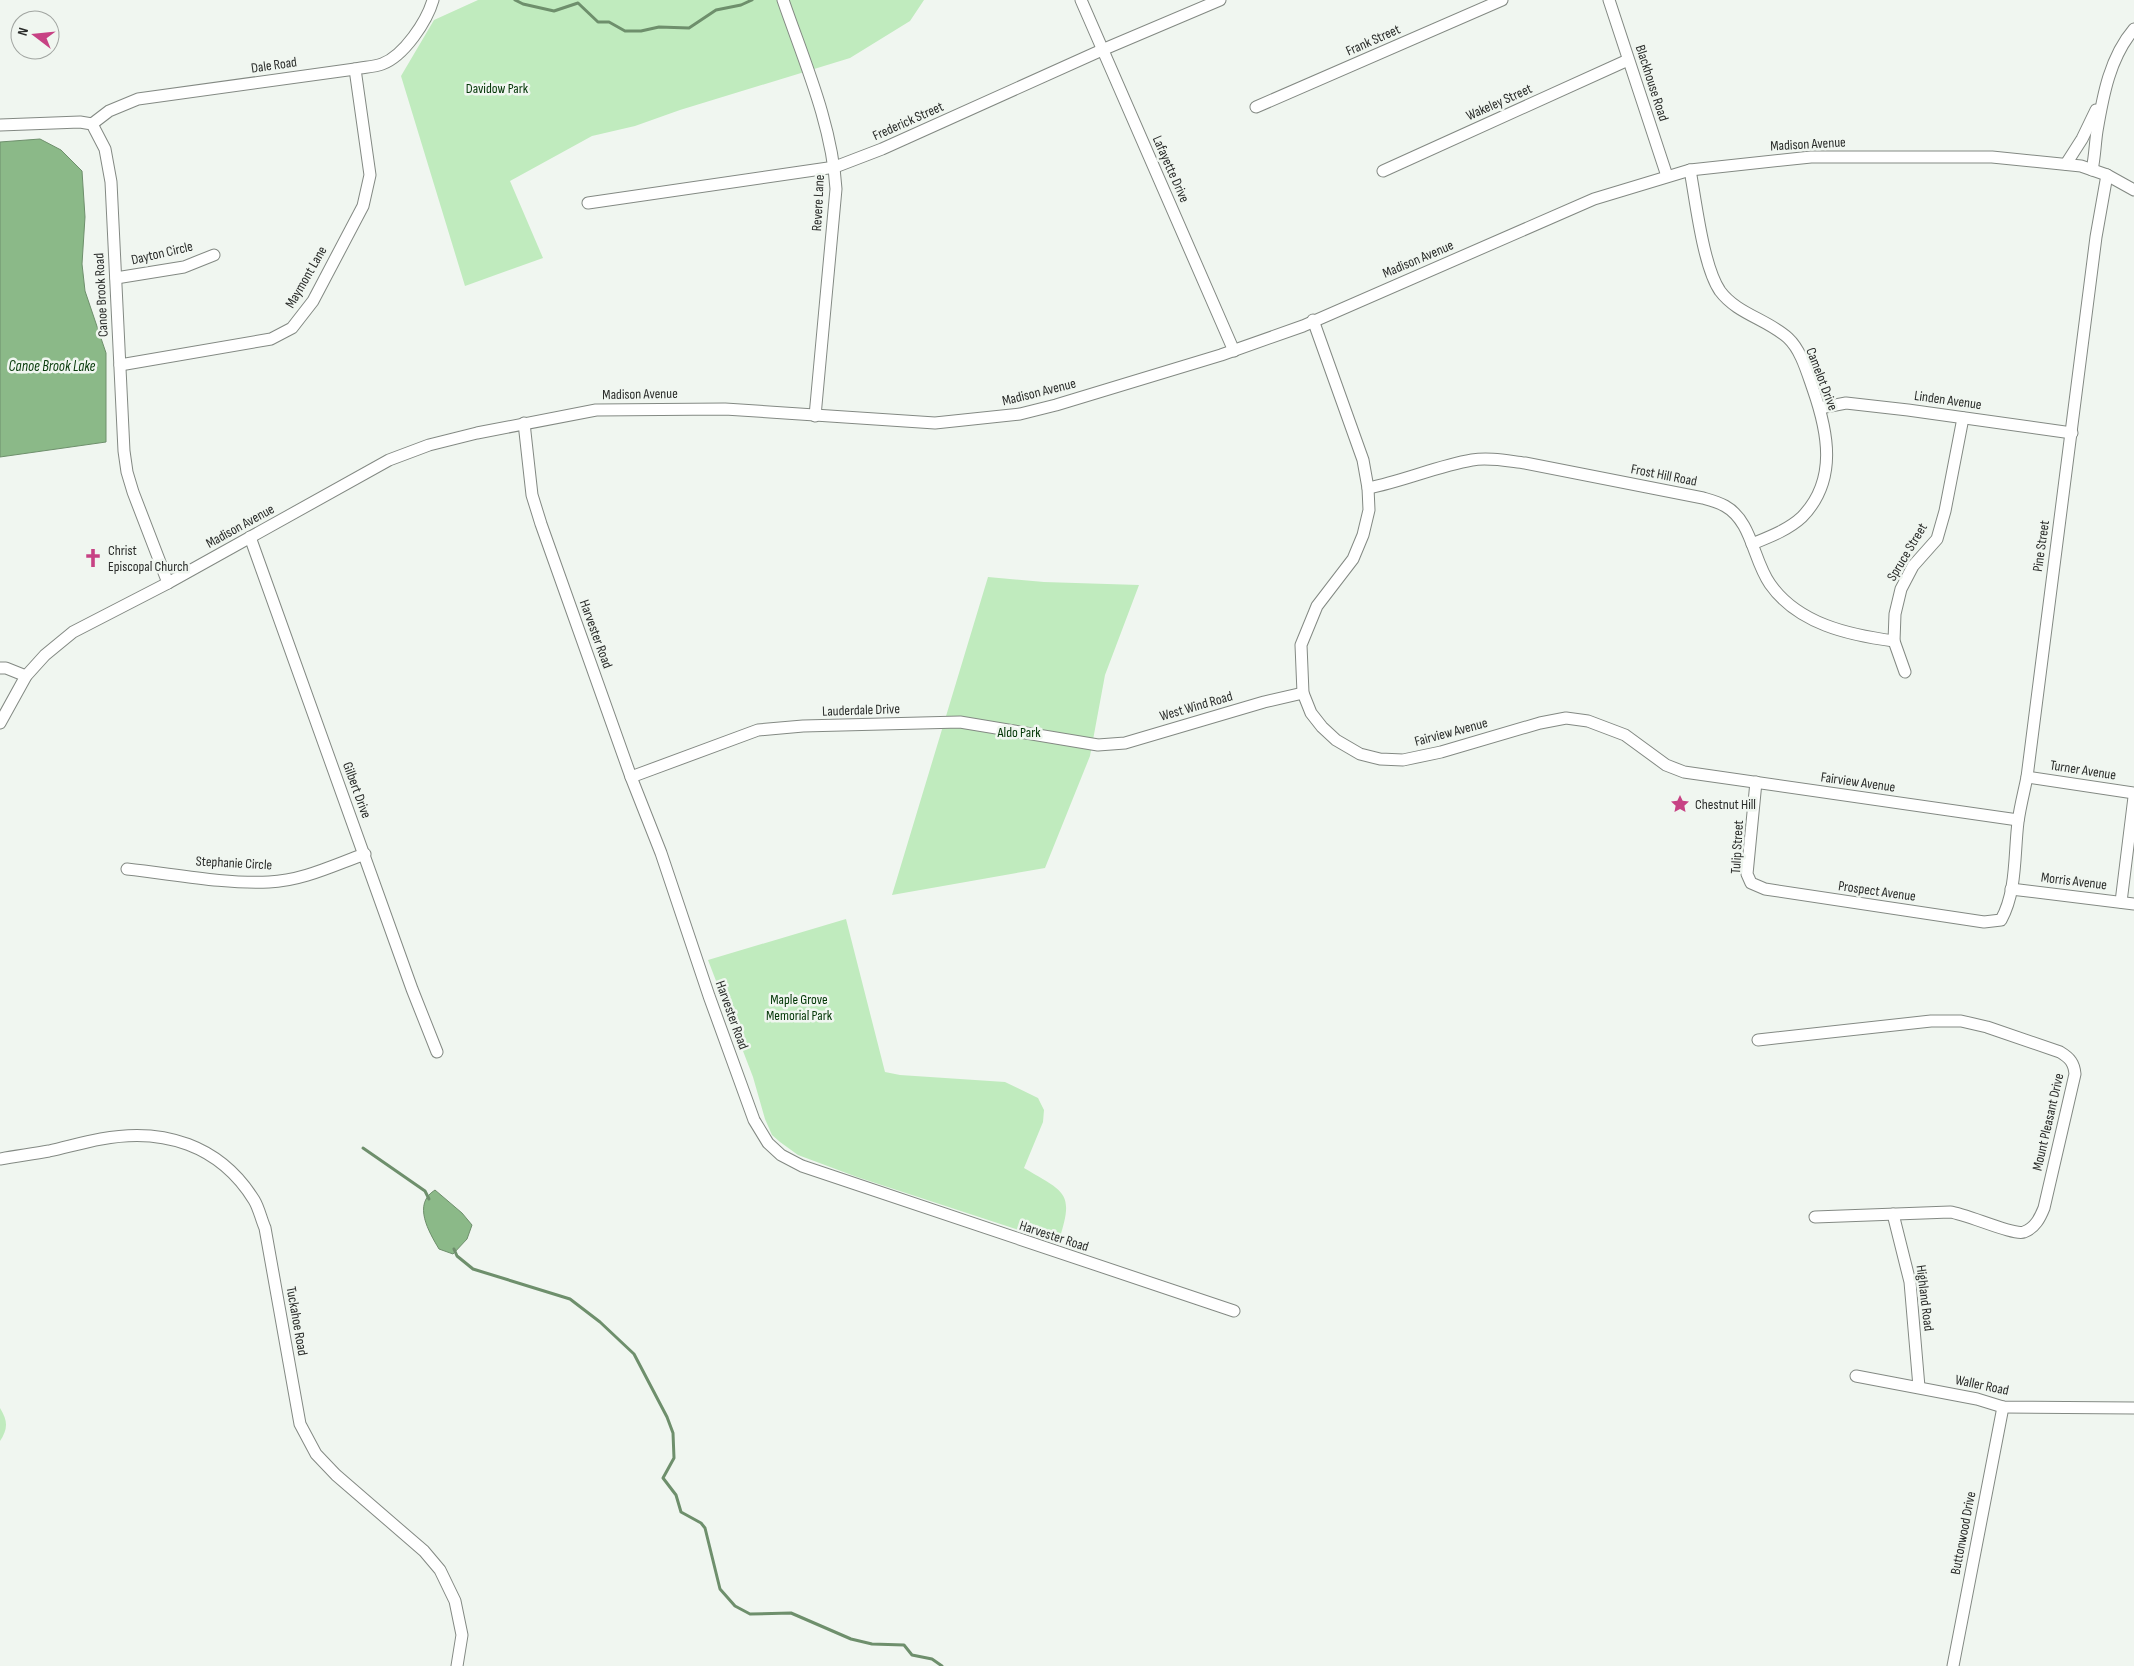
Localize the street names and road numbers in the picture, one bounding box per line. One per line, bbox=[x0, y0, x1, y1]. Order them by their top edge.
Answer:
street label: Frank Street bbox=[1343, 21, 1403, 59]
street label: Blackhouse Road bbox=[1632, 43, 1672, 123]
street label: Dale Road bbox=[250, 53, 298, 77]
street label: Wakeley Street bbox=[1463, 80, 1535, 124]
street label: Frederick Street bbox=[870, 98, 946, 144]
street label: Lafayette Drive bbox=[1149, 133, 1193, 205]
street label: Madison Avenue bbox=[1770, 134, 1846, 154]
street label: Revere Lane bbox=[808, 174, 828, 232]
street label: Madison Avenue bbox=[1380, 236, 1456, 282]
street label: Dayton Circle bbox=[129, 238, 195, 268]
street label: Maymont Lane bbox=[281, 243, 331, 311]
street label: Canoe Brook Road bbox=[90, 252, 112, 337]
street label: Camelot Drive bbox=[1802, 345, 1842, 413]
street label: Madison Avenue bbox=[1000, 375, 1078, 409]
street label: Madison Avenue bbox=[602, 385, 678, 403]
street label: Linden Avenue bbox=[1913, 387, 1983, 413]
street label: Frost Hill Road bbox=[1630, 460, 1699, 490]
street label: Madison Avenue bbox=[203, 500, 277, 552]
street label: Pine Street bbox=[2029, 519, 2053, 573]
street label: Spruce Street bbox=[1883, 520, 1931, 584]
street label: Harvester Road bbox=[576, 597, 616, 671]
street label: West Wind Road bbox=[1158, 687, 1235, 725]
street label: Lauderdale Drive bbox=[822, 700, 900, 720]
street label: Fairview Avenue bbox=[1413, 714, 1489, 750]
street label: Turner Avenue bbox=[2049, 756, 2117, 784]
street label: Gilbert Drive bbox=[339, 759, 375, 821]
street label: Fairview Avenue bbox=[1820, 768, 1896, 796]
street label: Tulip Street bbox=[1727, 820, 1747, 874]
street label: Stephanie Circle bbox=[195, 853, 273, 873]
street label: Morris Avenue bbox=[2040, 869, 2108, 893]
street label: Prospect Avenue bbox=[1837, 877, 1917, 905]
street label: Harvester Road bbox=[712, 978, 752, 1052]
street label: Mount Pleasant Drive bbox=[2029, 1072, 2067, 1172]
street label: Harvester Road bbox=[1017, 1217, 1091, 1255]
street label: Highland Road bbox=[1913, 1264, 1938, 1332]
street label: Tuckahoe Road bbox=[283, 1285, 311, 1357]
street label: Waller Road bbox=[1954, 1371, 2011, 1399]
street label: Buttonwood Drive bbox=[1947, 1490, 1979, 1576]

